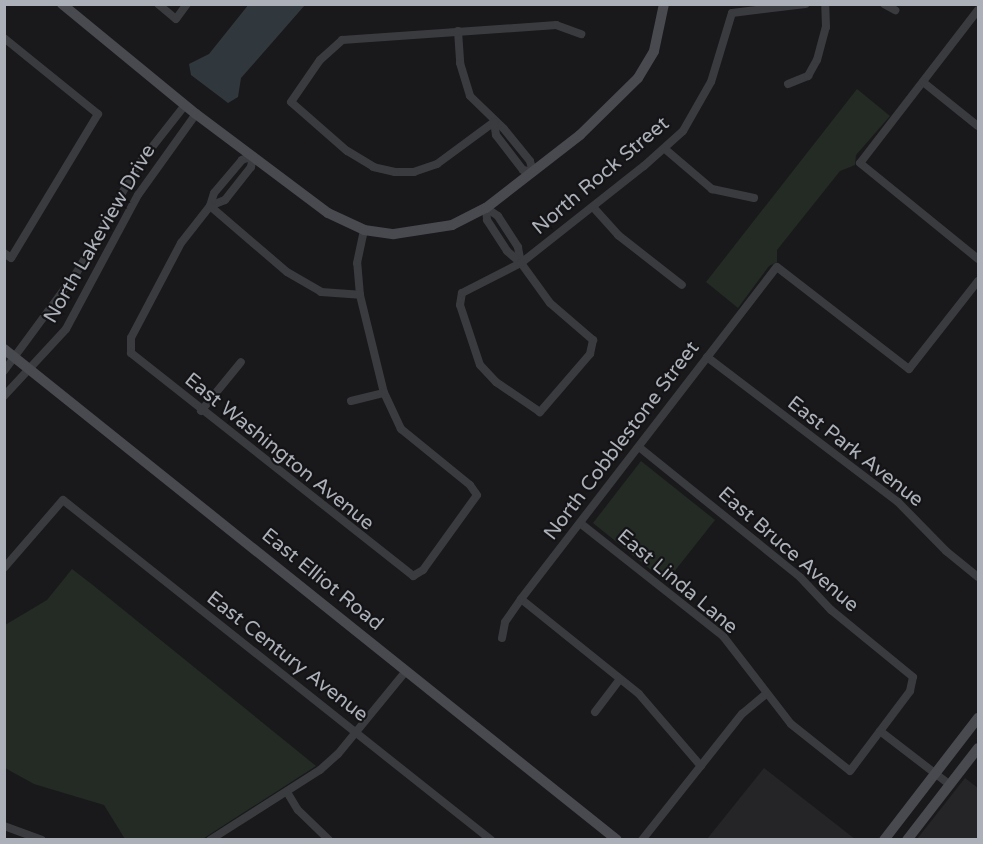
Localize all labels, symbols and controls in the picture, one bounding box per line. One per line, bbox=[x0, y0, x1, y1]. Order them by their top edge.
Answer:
street label: North Rock Street bbox=[528, 112, 674, 240]
street label: North Lakeview Drive bbox=[39, 140, 161, 328]
street label: North Cobblestone Street bbox=[539, 337, 705, 545]
street label: East Washington Avenue bbox=[179, 368, 379, 536]
street label: East Park Avenue bbox=[782, 392, 928, 512]
street label: East Bruce Avenue bbox=[713, 482, 863, 618]
street label: East Elliot Road bbox=[257, 524, 387, 636]
street label: East Linda Lane bbox=[612, 525, 742, 639]
street label: East Century Avenue bbox=[202, 587, 372, 727]

